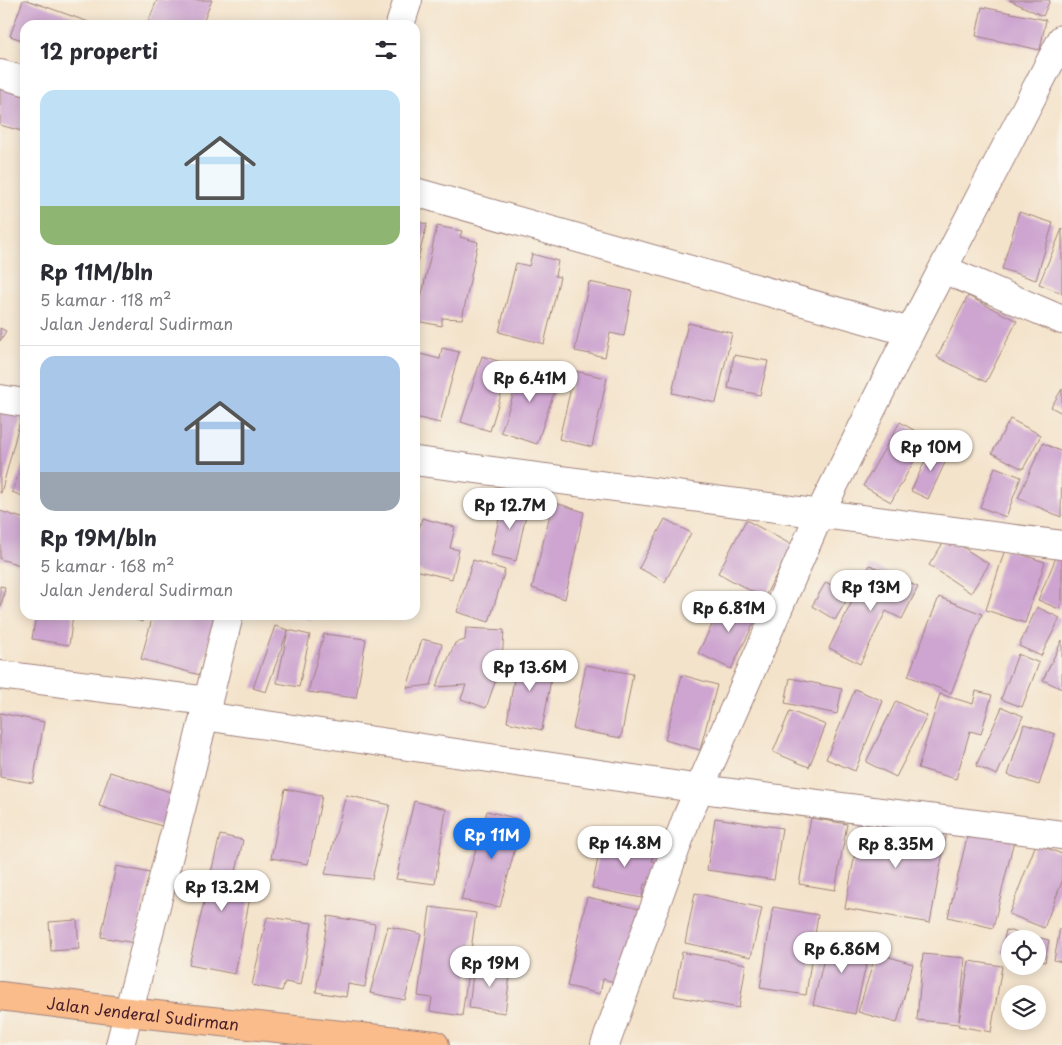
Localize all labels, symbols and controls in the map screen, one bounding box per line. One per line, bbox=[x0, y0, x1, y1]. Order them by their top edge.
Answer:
text: 12 properti bbox=[40, 34, 158, 66]
icon: filters bbox=[372, 36, 400, 64]
icon: home bbox=[175, 123, 265, 213]
text: Rp 11M/bln bbox=[40, 255, 153, 287]
text: 5 kamar · 118 m² bbox=[40, 287, 172, 311]
text: Jalan Jenderal Sudirman bbox=[40, 311, 233, 335]
pin: Rp 6.41M bbox=[478, 360, 582, 403]
text: Rp 6.41M bbox=[494, 365, 566, 389]
icon: home bbox=[175, 388, 265, 478]
pin: Rp 10M bbox=[890, 430, 972, 472]
text: Rp 10M bbox=[901, 434, 961, 458]
pin: Rp 12.7M bbox=[458, 488, 562, 530]
text: Rp 12.7M bbox=[474, 492, 546, 516]
text: Rp 19M/bln bbox=[40, 521, 157, 553]
text: 5 kamar · 168 m² bbox=[40, 553, 175, 577]
pin: Rp 13M bbox=[830, 570, 912, 612]
text: Rp 13M bbox=[841, 574, 901, 598]
text: Jalan Jenderal Sudirman bbox=[40, 577, 233, 601]
pin: Rp 6.81M bbox=[677, 590, 781, 633]
text: Rp 6.81M bbox=[693, 595, 765, 619]
pin: Rp 13.6M bbox=[478, 650, 582, 692]
text: Rp 13.6M bbox=[493, 654, 567, 678]
pin: Rp 11M bbox=[451, 818, 533, 860]
text: Rp 11M bbox=[464, 822, 520, 846]
pin: Rp 14.8M bbox=[573, 826, 677, 868]
pin: Rp 8.35M bbox=[844, 826, 948, 869]
text: Rp 14.8M bbox=[588, 830, 662, 854]
text: Rp 8.35M bbox=[858, 831, 934, 855]
pin: Rp 13.2M bbox=[170, 870, 274, 912]
text: Rp 13.2M bbox=[185, 874, 259, 898]
map controls bbox=[1001, 930, 1046, 1030]
button: locate bbox=[1001, 930, 1046, 975]
pin: Rp 6.86M bbox=[790, 932, 894, 974]
text: Rp 6.86M bbox=[804, 936, 880, 960]
pin: Rp 19M bbox=[449, 946, 531, 988]
text: Rp 19M bbox=[461, 950, 519, 974]
button: layers bbox=[1001, 985, 1046, 1030]
street label: Jalan Jenderal Sudirman bbox=[45, 990, 240, 1036]

